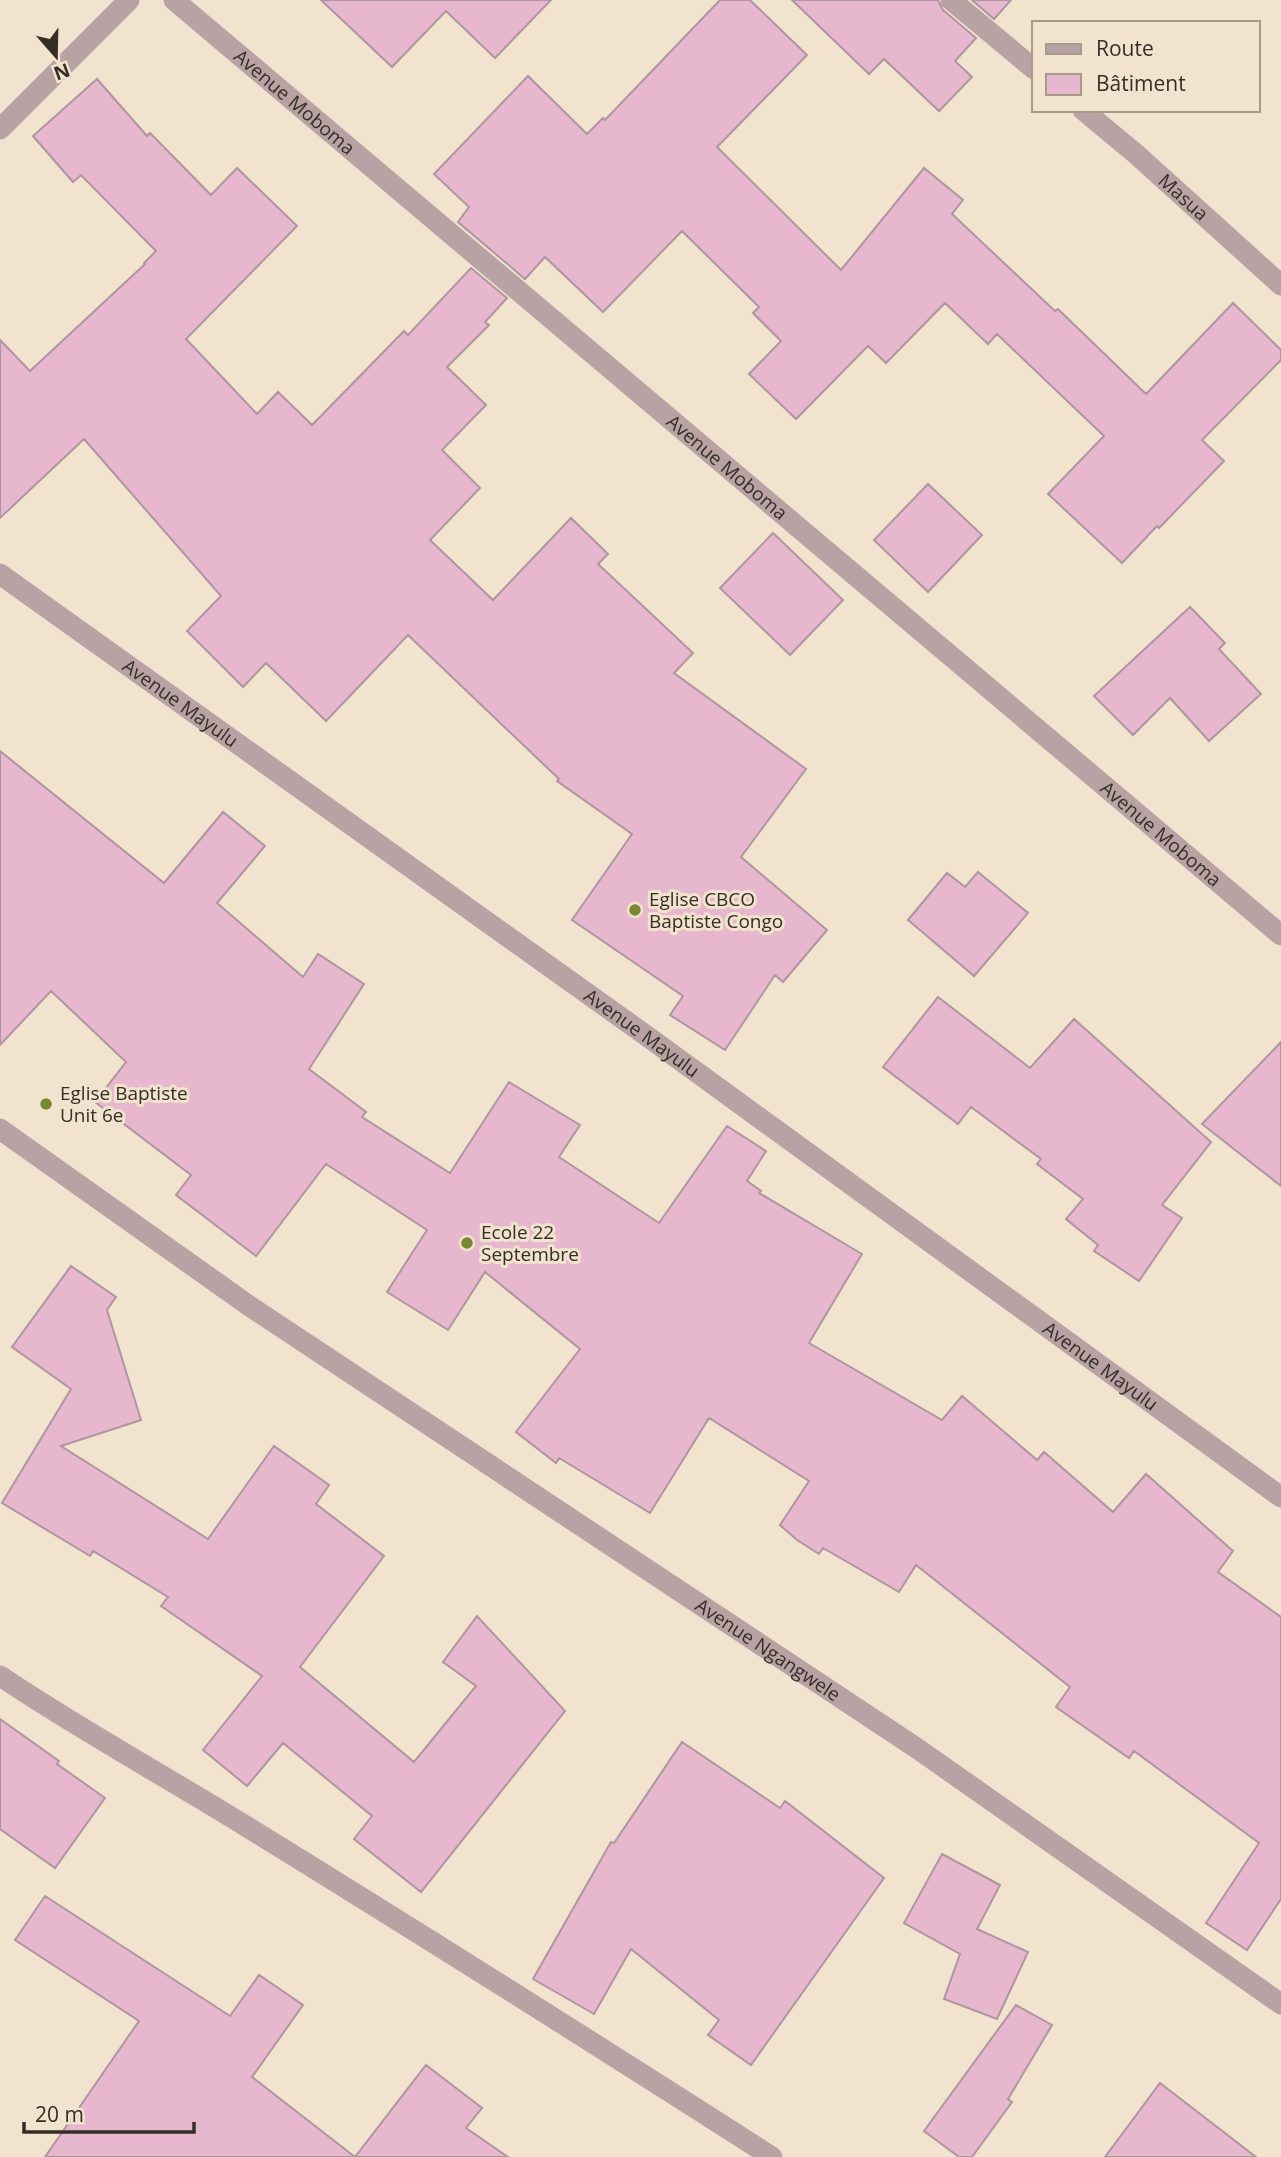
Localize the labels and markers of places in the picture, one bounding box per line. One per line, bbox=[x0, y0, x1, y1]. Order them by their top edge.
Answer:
place label: Eglise CBCO Baptiste Congo bbox=[649, 886, 783, 934]
marker: Eglise CBCO Baptiste Congo bbox=[627, 902, 643, 918]
place label: Eglise Baptiste Unit 6e bbox=[60, 1080, 188, 1128]
marker: Eglise Baptiste Unit 6e bbox=[38, 1096, 54, 1112]
place label: Ecole 22 Septembre bbox=[481, 1219, 579, 1267]
marker: Ecole 22 Septembre bbox=[459, 1235, 475, 1251]

